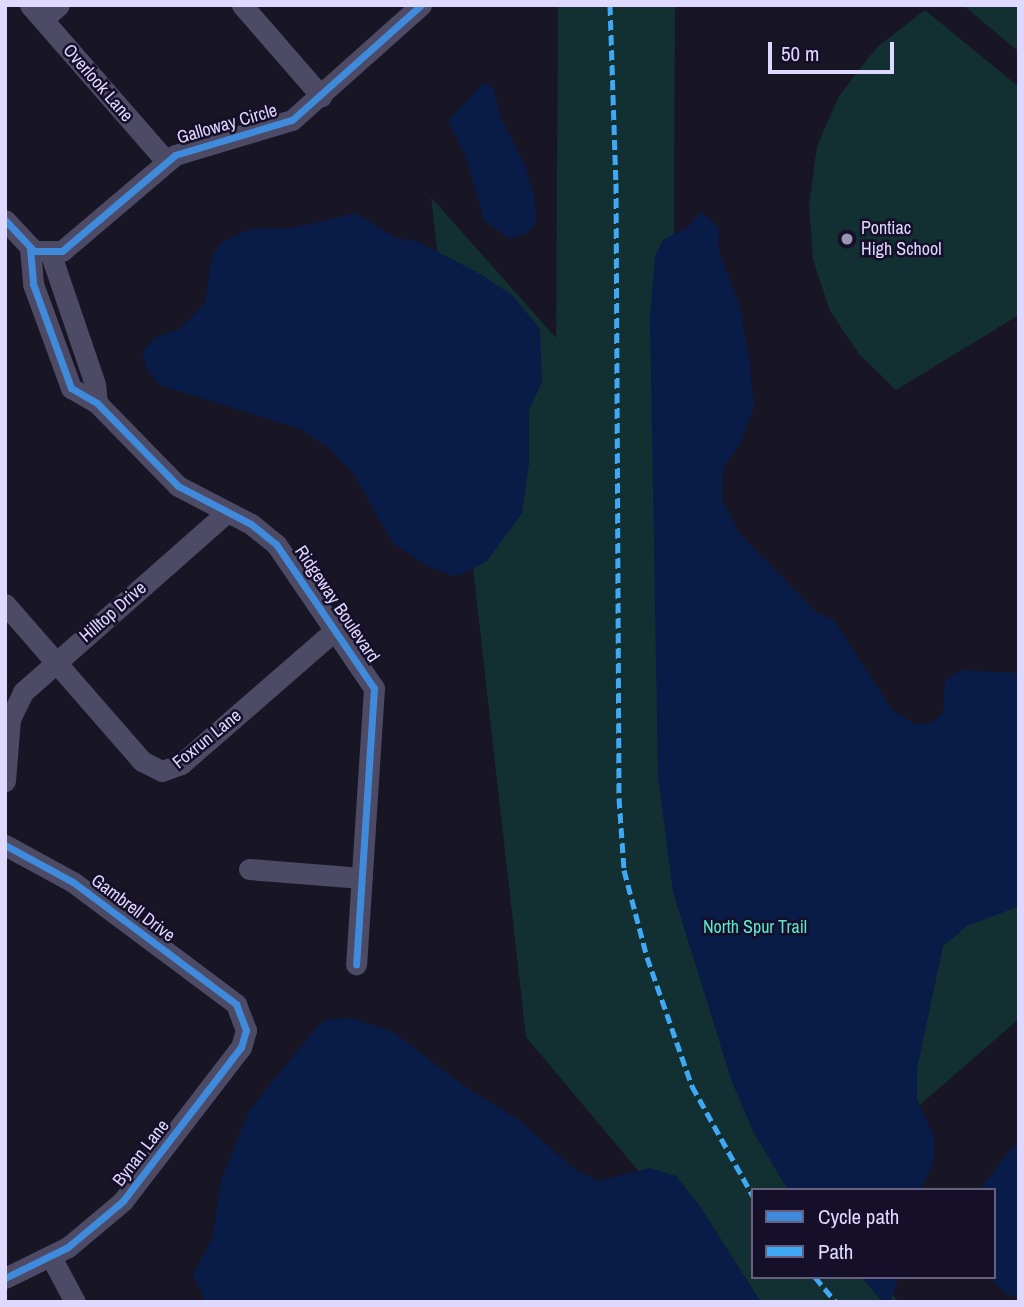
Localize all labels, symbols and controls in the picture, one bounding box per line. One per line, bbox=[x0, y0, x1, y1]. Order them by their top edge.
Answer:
scale bar bbox=[772, 28, 898, 72]
text: 50 m bbox=[781, 39, 819, 68]
street label: Overlook Lane bbox=[58, 40, 138, 126]
street label: Galloway Circle bbox=[174, 99, 280, 149]
place label: Pontiac High School bbox=[861, 218, 941, 260]
marker: Pontiac High School bbox=[839, 231, 855, 247]
street label: Ridgeway Boulevard bbox=[290, 542, 384, 666]
street label: Hilltop Drive bbox=[75, 577, 151, 647]
street label: Foxrun Lane bbox=[168, 705, 246, 773]
street label: Gambrell Drive bbox=[87, 870, 179, 946]
park label: North Spur Trail bbox=[703, 916, 807, 938]
street label: Bynan Lane bbox=[108, 1115, 174, 1191]
legend bbox=[751, 1188, 996, 1279]
text: Cycle path bbox=[818, 1202, 899, 1231]
text: Path bbox=[818, 1237, 853, 1266]

